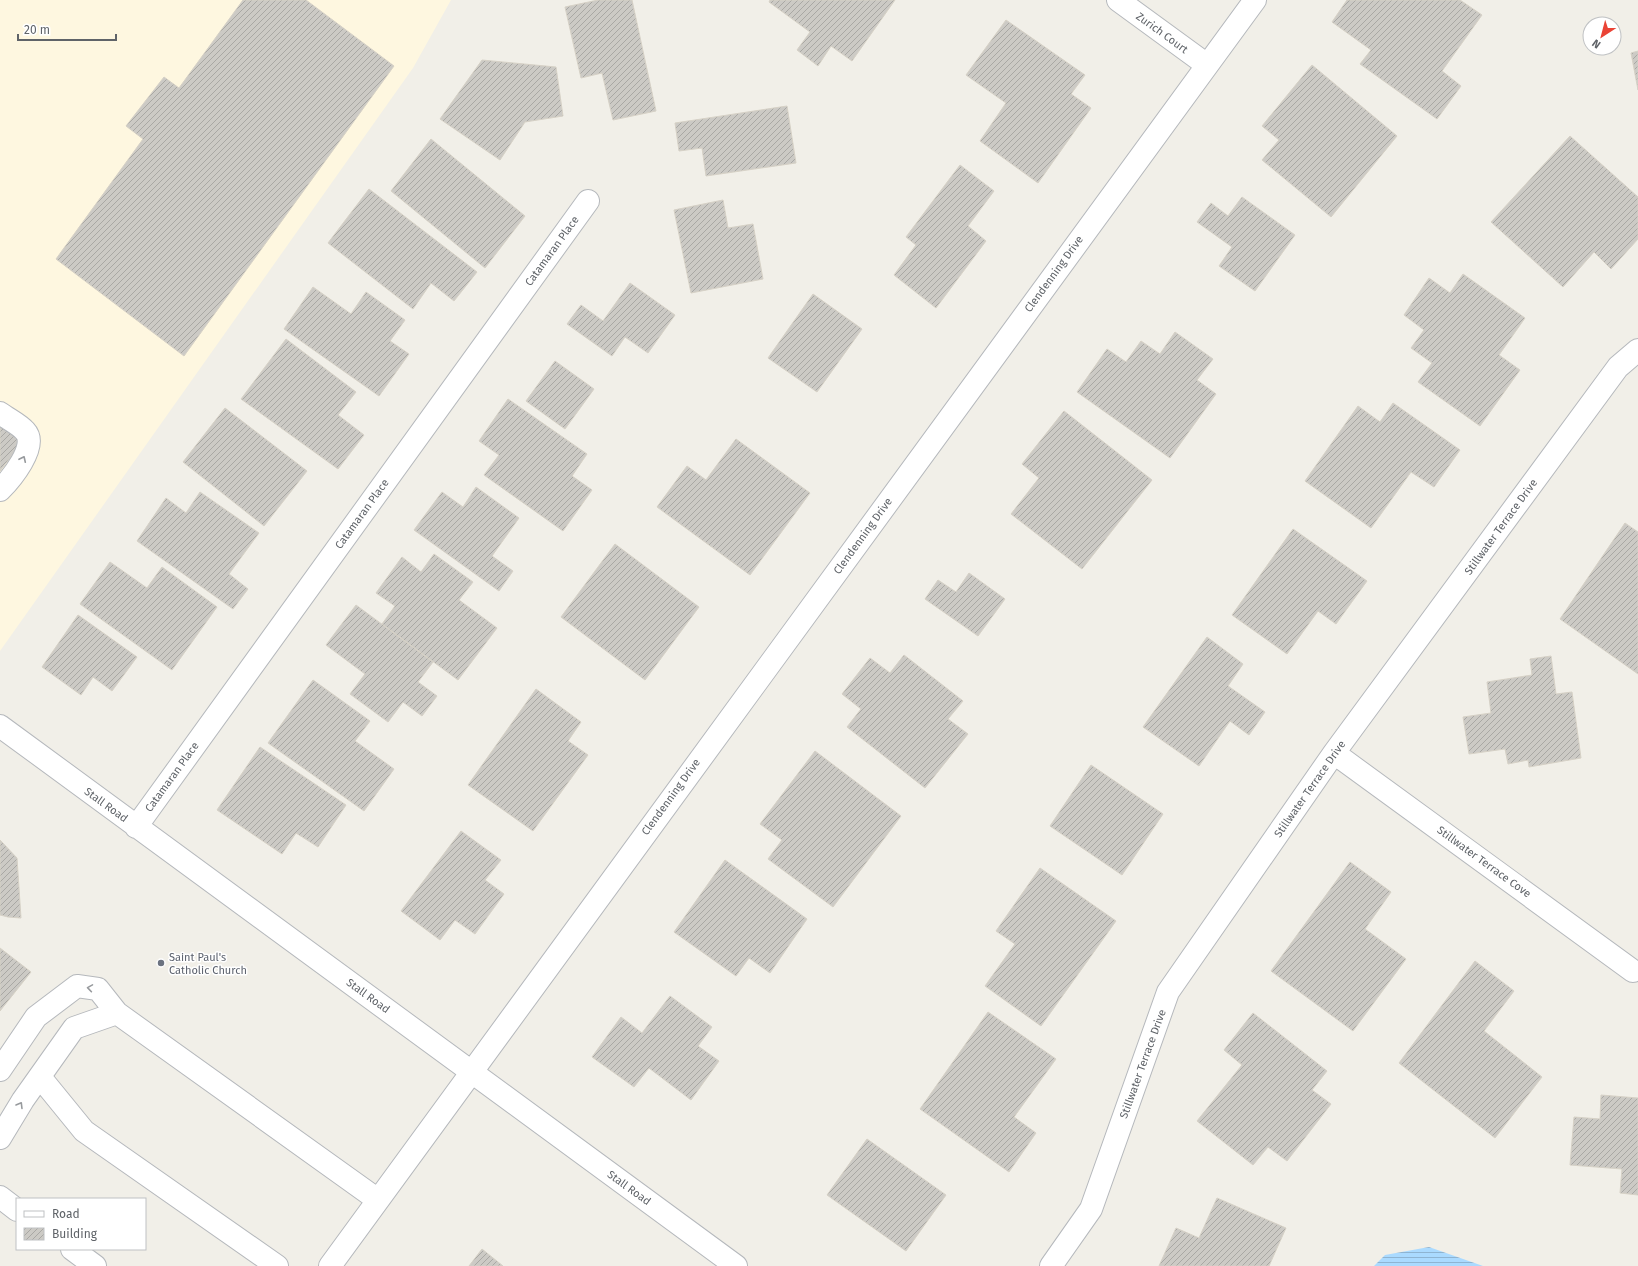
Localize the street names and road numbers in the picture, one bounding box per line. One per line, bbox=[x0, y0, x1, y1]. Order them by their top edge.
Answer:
street label: Zurich Court bbox=[1134, 10, 1190, 56]
street label: Catamaran Place bbox=[522, 214, 582, 288]
street label: Clendenning Drive bbox=[1022, 233, 1086, 315]
street label: Catamaran Place bbox=[332, 477, 392, 551]
street label: Stillwater Terrace Drive bbox=[1462, 477, 1540, 577]
street label: Clendenning Drive bbox=[831, 495, 895, 577]
street label: Stillwater Terrace Drive bbox=[1272, 738, 1348, 840]
street label: Catamaran Place bbox=[142, 740, 202, 814]
street label: Clendenning Drive bbox=[639, 756, 703, 838]
street label: Stall Road bbox=[82, 785, 130, 825]
street label: Stillwater Terrace Cove bbox=[1434, 824, 1534, 900]
street label: Stall Road bbox=[344, 976, 392, 1016]
street label: Stillwater Terrace Drive bbox=[1117, 1008, 1169, 1120]
street label: Stall Road bbox=[605, 1168, 653, 1208]

